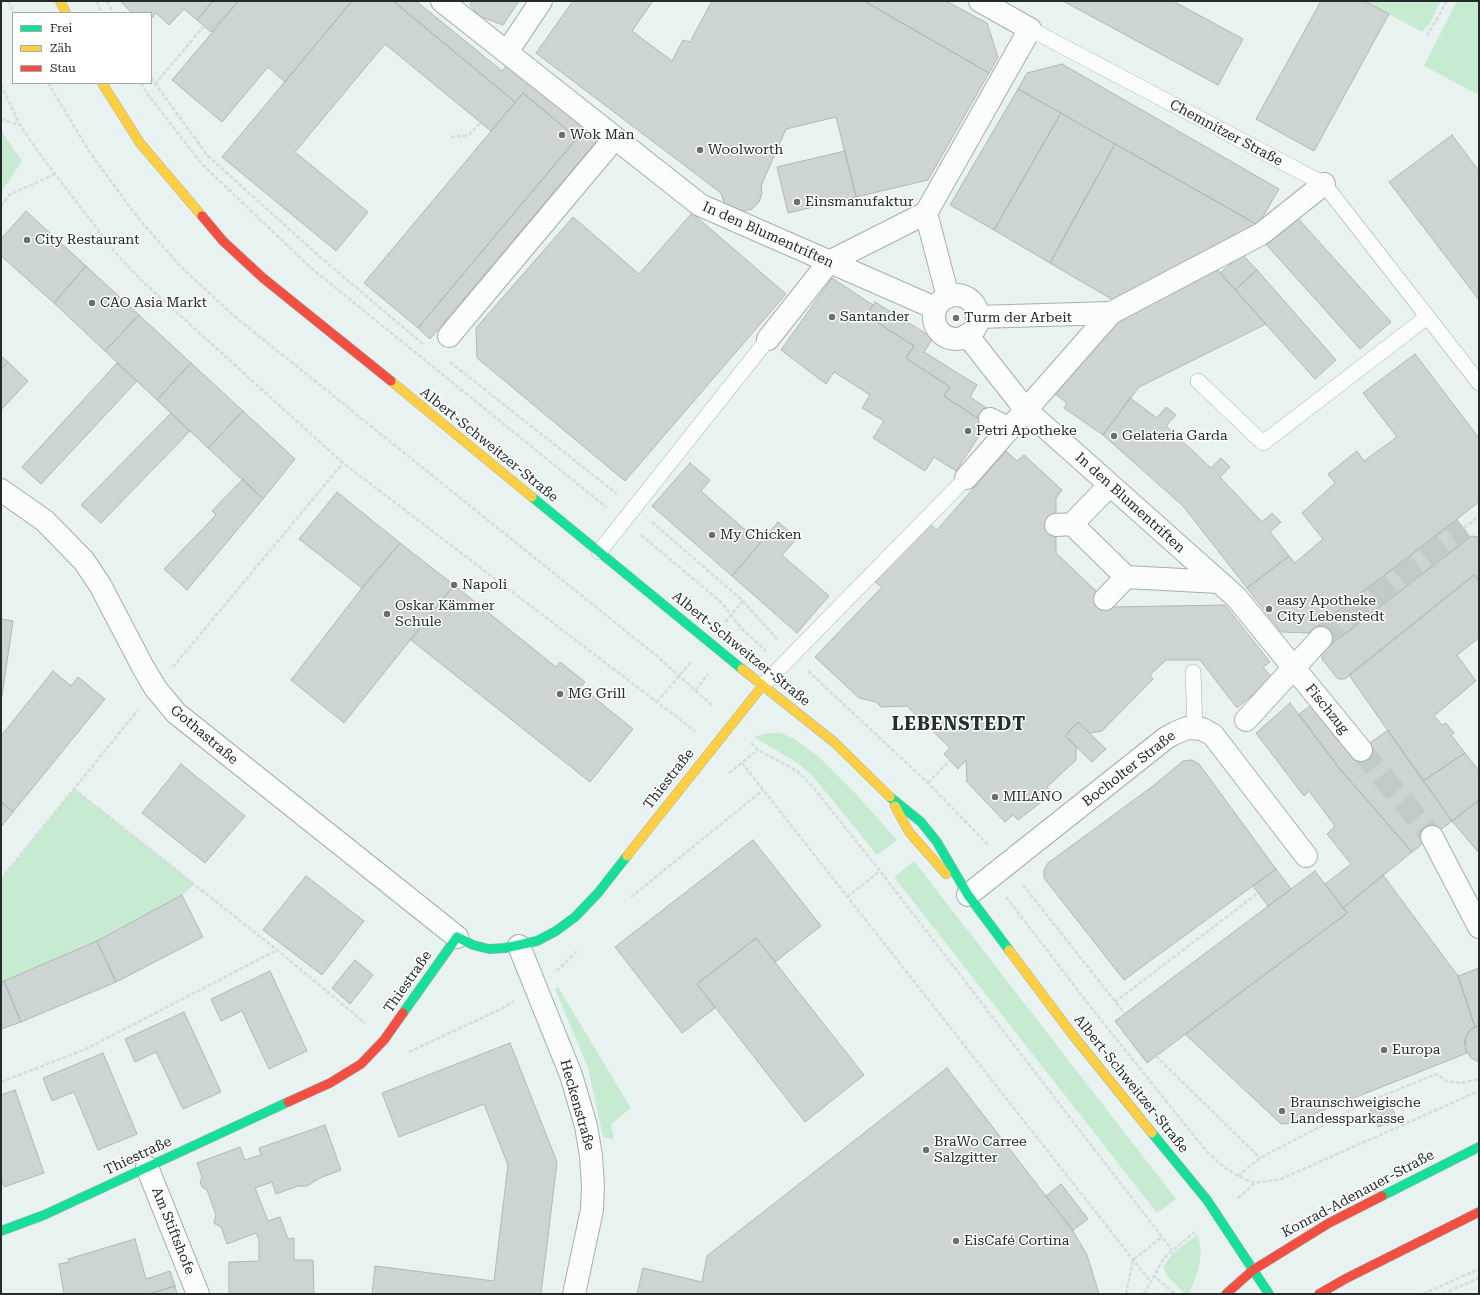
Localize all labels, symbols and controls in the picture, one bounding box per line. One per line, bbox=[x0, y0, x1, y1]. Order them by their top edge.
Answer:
legend bbox=[12, 12, 152, 84]
text: Frei bbox=[50, 21, 72, 35]
text: Zäh bbox=[50, 41, 72, 55]
text: Stau bbox=[50, 61, 76, 75]
street label: Chemnitzer Straße bbox=[1167, 96, 1285, 170]
place label: Wok Man bbox=[570, 127, 634, 143]
marker: Wok Man bbox=[557, 130, 567, 140]
place label: Woolworth bbox=[708, 142, 783, 158]
marker: Woolworth bbox=[695, 145, 705, 155]
place label: Einsmanufaktur bbox=[805, 194, 914, 210]
marker: Einsmanufaktur bbox=[792, 197, 802, 207]
street label: In den Blumentriften bbox=[700, 198, 836, 272]
place label: City Restaurant bbox=[35, 232, 140, 248]
marker: City Restaurant bbox=[22, 235, 32, 245]
place label: CAO Asia Markt bbox=[100, 295, 207, 311]
marker: CAO Asia Markt bbox=[87, 298, 97, 308]
place label: Santander bbox=[840, 309, 910, 325]
place label: Turm der Arbeit bbox=[964, 310, 1072, 326]
marker: Santander bbox=[827, 312, 837, 322]
marker: Turm der Arbeit bbox=[951, 313, 961, 323]
street label: Albert-Schweitzer-Straße bbox=[417, 384, 561, 506]
place label: Petri Apotheke bbox=[976, 423, 1077, 439]
marker: Petri Apotheke bbox=[963, 426, 973, 436]
place label: Gelateria Garda bbox=[1122, 428, 1227, 444]
marker: Gelateria Garda bbox=[1109, 431, 1119, 441]
street label: In den Blumentriften bbox=[1072, 449, 1188, 557]
place label: My Chicken bbox=[720, 527, 802, 543]
marker: My Chicken bbox=[707, 530, 717, 540]
place label: Napoli bbox=[462, 577, 507, 593]
marker: Napoli bbox=[449, 580, 459, 590]
street label: Albert-Schweitzer-Straße bbox=[669, 588, 813, 710]
place label: easy Apotheke City Lebenstedt bbox=[1277, 593, 1385, 626]
place label: Oskar Kämmer Schule bbox=[395, 598, 495, 630]
marker: easy Apotheke City Lebenstedt bbox=[1264, 604, 1274, 614]
marker: Oskar Kämmer Schule bbox=[382, 609, 392, 619]
street label: Fischzug bbox=[1302, 681, 1352, 737]
place label: MG Grill bbox=[568, 686, 626, 702]
marker: MG Grill bbox=[555, 689, 565, 699]
street label: Gothastraße bbox=[167, 702, 241, 768]
district label: LEBENSTEDT bbox=[892, 714, 1026, 736]
street label: Bocholter Straße bbox=[1079, 727, 1179, 811]
street label: Thiestraße bbox=[640, 745, 698, 813]
place label: MILANO bbox=[1003, 789, 1062, 805]
marker: MILANO bbox=[990, 792, 1000, 802]
street label: Thiestraße bbox=[380, 948, 436, 1016]
street label: Albert-Schweitzer-Straße bbox=[1070, 1012, 1192, 1156]
place label: Europa bbox=[1392, 1042, 1440, 1058]
marker: Europa bbox=[1379, 1045, 1389, 1055]
street label: Heckenstraße bbox=[556, 1058, 598, 1152]
place label: Braunschweigische Landessparkasse bbox=[1290, 1095, 1421, 1128]
marker: Braunschweigische Landessparkasse bbox=[1277, 1106, 1287, 1116]
street label: Thiestraße bbox=[102, 1133, 174, 1179]
place label: BraWo Carree Salzgitter bbox=[934, 1134, 1027, 1166]
marker: BraWo Carree Salzgitter bbox=[921, 1145, 931, 1155]
street label: Konrad-Adenauer-Straße bbox=[1279, 1147, 1437, 1241]
street label: Am Stiftshofe bbox=[148, 1185, 198, 1277]
place label: EisCafé Cortina bbox=[964, 1233, 1069, 1249]
marker: EisCafé Cortina bbox=[951, 1236, 961, 1246]

